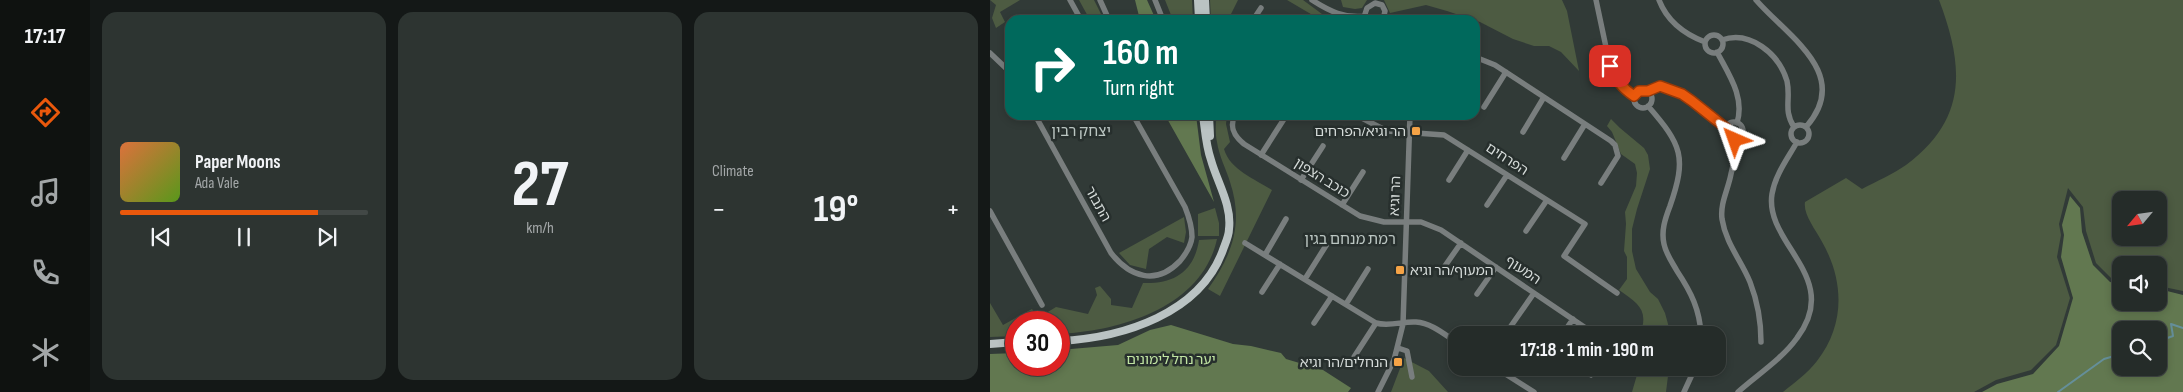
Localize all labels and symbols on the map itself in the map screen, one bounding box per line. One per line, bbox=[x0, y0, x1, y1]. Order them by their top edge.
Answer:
pin bbox=[1589, 45, 1631, 87]
position arrow bbox=[1708, 113, 1760, 165]
district label: יצחק רבין bbox=[1051, 122, 1111, 141]
place label: הר וגיא/הפרחים bbox=[1315, 123, 1406, 140]
marker: הר וגיא/הפרחים bbox=[1410, 125, 1422, 137]
street label: הפרחים bbox=[1483, 139, 1531, 179]
street label: כוכב הצפון bbox=[1291, 154, 1353, 202]
street label: הר וגיא bbox=[1386, 176, 1404, 216]
street label: התבור bbox=[1081, 183, 1115, 225]
north arrow bbox=[2112, 191, 2168, 246]
district label: רמת מנחם בגין bbox=[1304, 230, 1396, 249]
street label: המעוף bbox=[1502, 252, 1544, 288]
place label: המעוף/הר וגיא bbox=[1410, 262, 1494, 279]
marker: המעוף/הר וגיא bbox=[1394, 264, 1406, 276]
speed limit sign: 30 bbox=[1005, 311, 1070, 376]
park label: יער נחל לימונים bbox=[1126, 351, 1216, 368]
place label: הנחלים/הר וגיא bbox=[1300, 354, 1388, 371]
marker: הנחלים/הר וגיא bbox=[1392, 356, 1404, 368]

